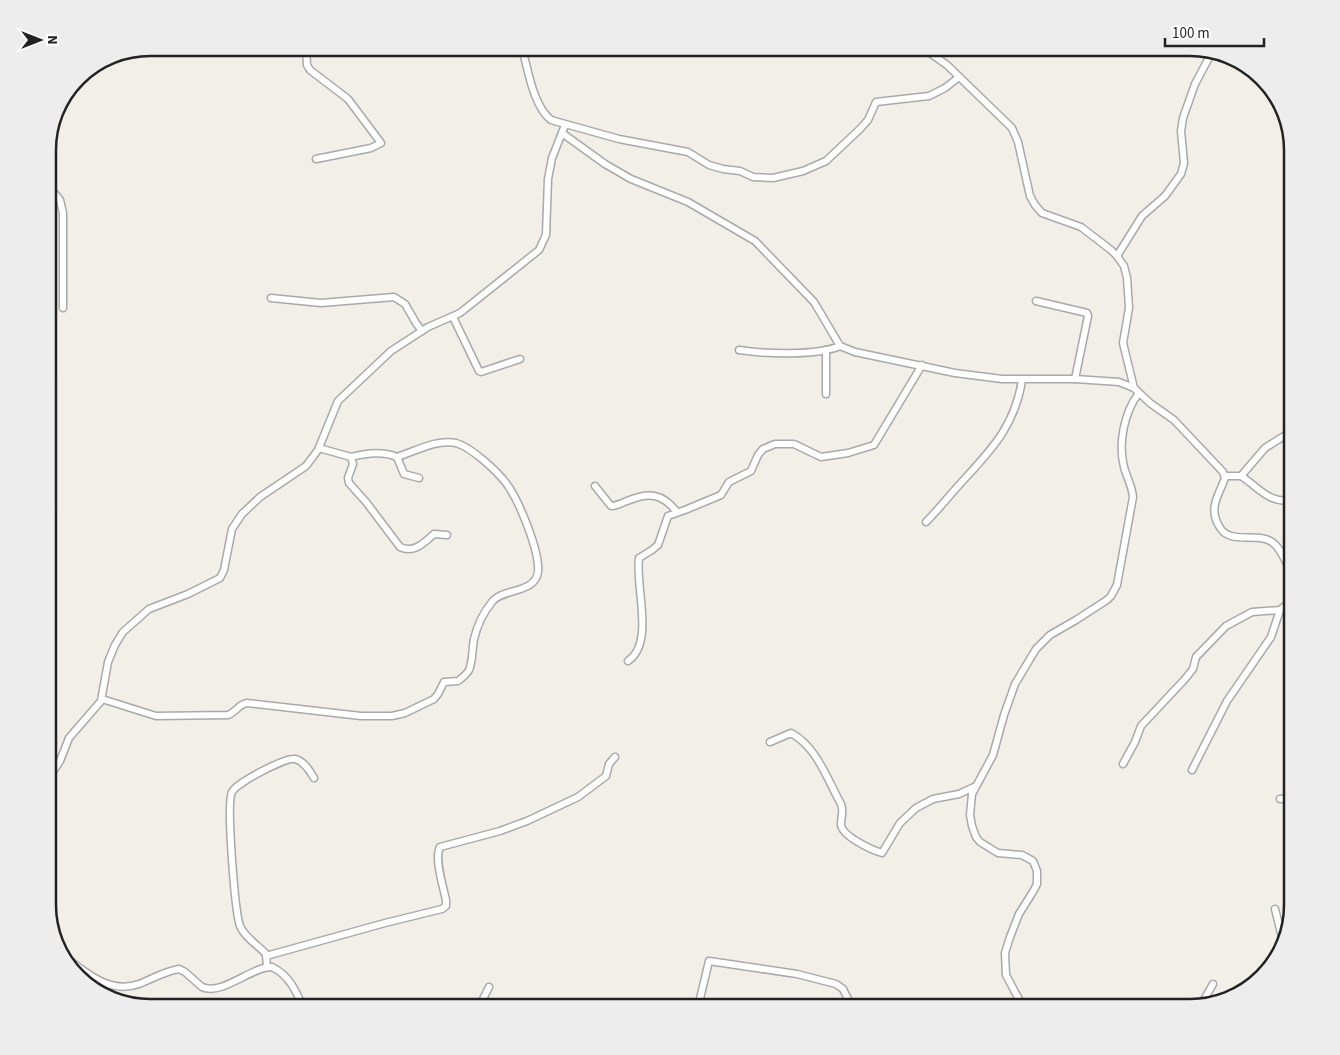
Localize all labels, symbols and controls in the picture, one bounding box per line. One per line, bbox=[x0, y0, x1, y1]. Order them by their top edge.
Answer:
north arrow bbox=[15, 15, 65, 65]
scale bar bbox=[1165, 15, 1264, 47]
text: 100 m bbox=[1172, 23, 1210, 44]
text: N bbox=[42, 35, 62, 45]

